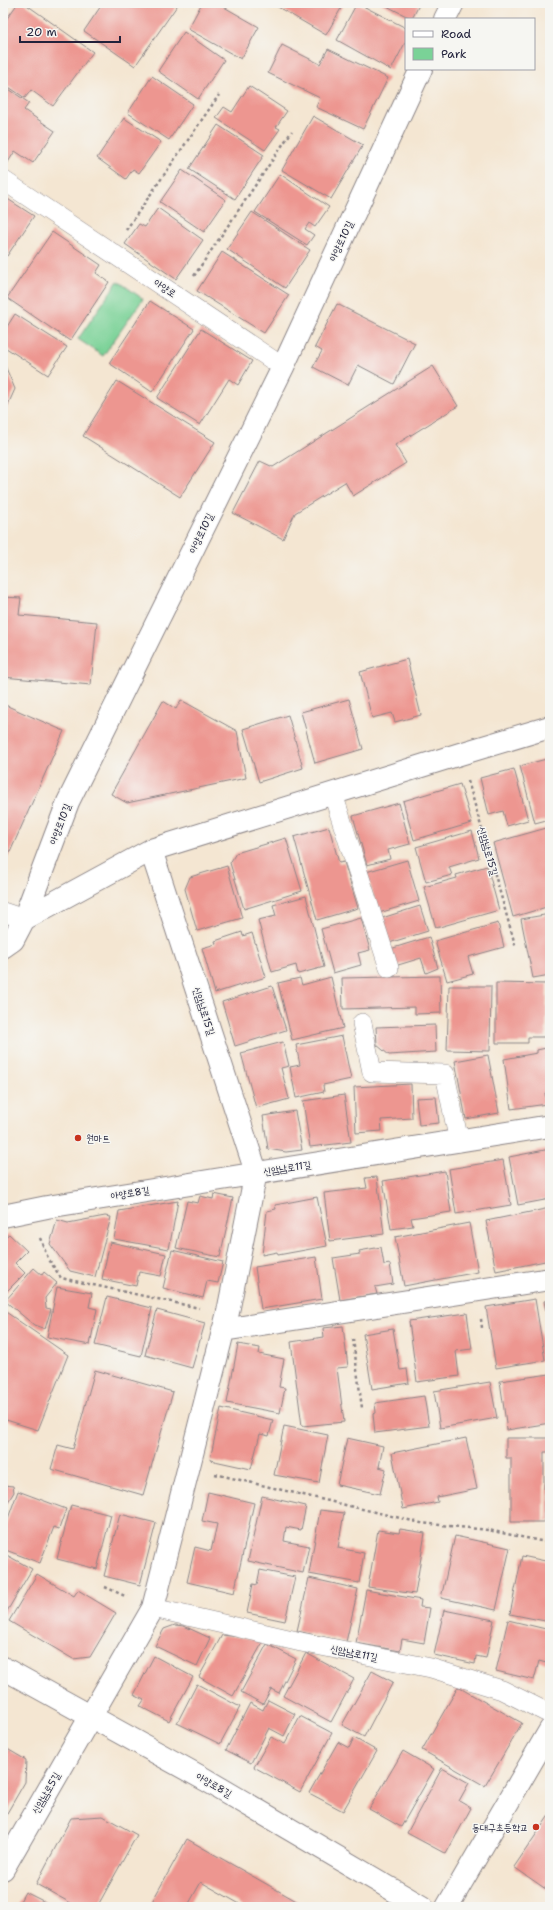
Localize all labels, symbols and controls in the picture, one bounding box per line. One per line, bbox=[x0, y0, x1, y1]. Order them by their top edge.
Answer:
scale bar bbox=[20, 18, 120, 44]
legend bbox=[405, 18, 535, 70]
text: 20 m bbox=[26, 24, 57, 40]
text: Road bbox=[441, 26, 472, 42]
text: Park bbox=[441, 46, 467, 62]
street label: 아양로10길 bbox=[326, 219, 356, 263]
street label: 아양로 bbox=[151, 276, 179, 300]
street label: 아양로10길 bbox=[186, 511, 216, 555]
street label: 아양로10길 bbox=[46, 802, 74, 846]
street label: 신암남로15길 bbox=[475, 825, 501, 877]
street label: 신암남로15길 bbox=[190, 985, 218, 1037]
place label: 원마트 bbox=[86, 1132, 110, 1145]
marker: 원마트 bbox=[73, 1133, 83, 1143]
street label: 신암남로11길 bbox=[262, 1158, 312, 1178]
street label: 아양로8길 bbox=[110, 1184, 150, 1202]
street label: 신암남로11길 bbox=[329, 1642, 379, 1664]
street label: 신암남로5길 bbox=[29, 1770, 63, 1816]
street label: 아양로8길 bbox=[194, 1770, 234, 1800]
place label: 동대구초등학교 bbox=[472, 1821, 528, 1834]
marker: 동대구초등학교 bbox=[531, 1822, 541, 1832]

